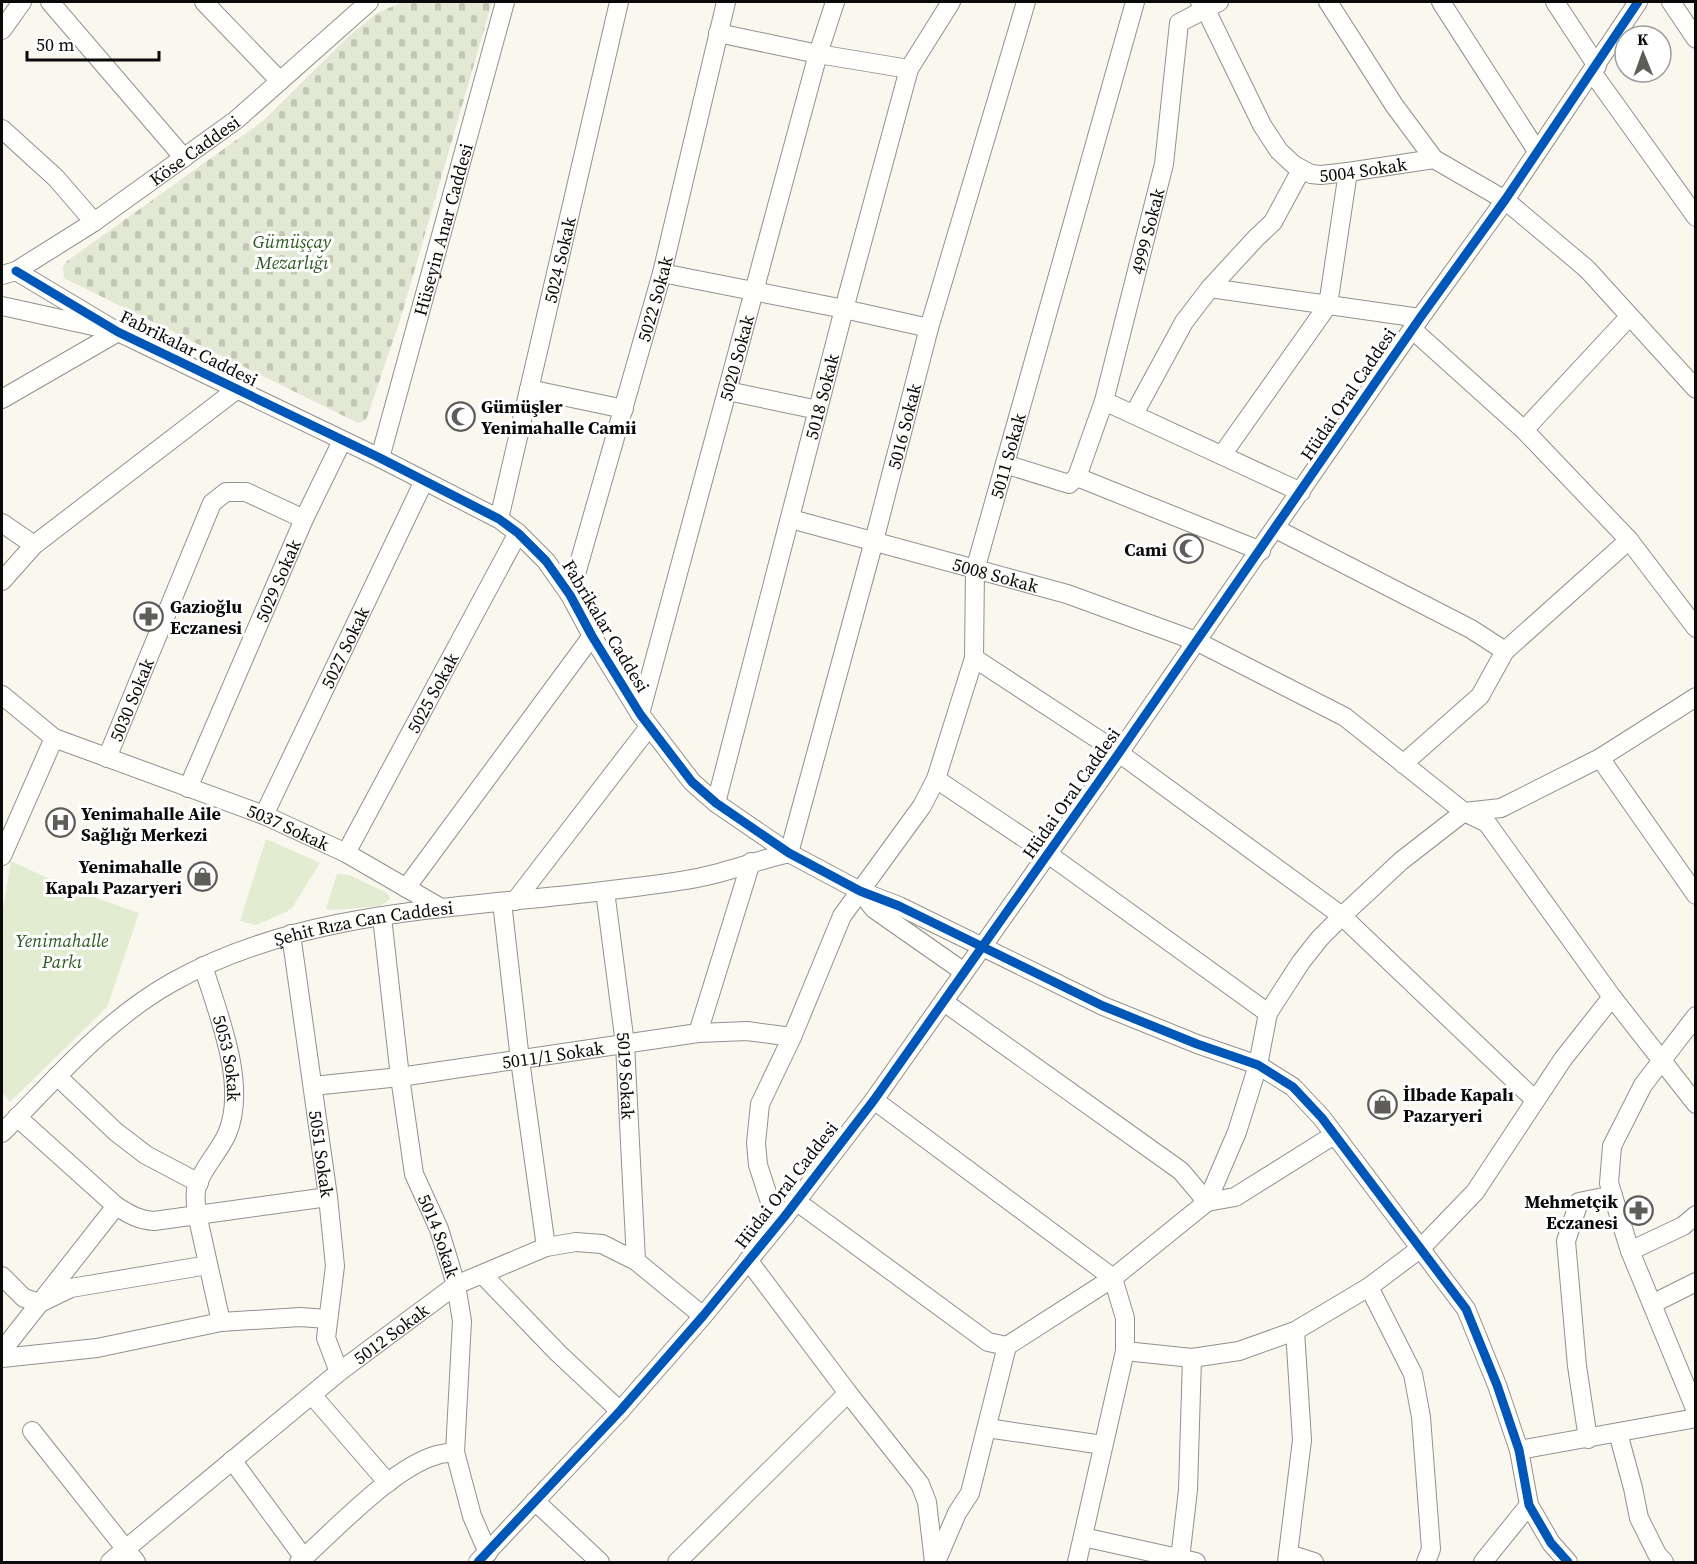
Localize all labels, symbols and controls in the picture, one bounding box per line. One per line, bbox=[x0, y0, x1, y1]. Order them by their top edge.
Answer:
scale bar bbox=[27, 24, 159, 62]
north arrow bbox=[1613, 24, 1673, 84]
text: K bbox=[1637, 28, 1649, 50]
text: 50 m bbox=[36, 32, 74, 57]
street label: Köse Caddesi bbox=[144, 109, 245, 191]
street label: Hüseyin Anar Caddesi bbox=[407, 140, 478, 319]
street label: 5004 Sokak bbox=[1318, 151, 1408, 188]
street label: 4999 Sokak bbox=[1124, 185, 1170, 277]
street label: 5024 Sokak bbox=[537, 214, 581, 306]
park label: Gümüşçay Mezarlığı bbox=[253, 229, 332, 275]
street label: 5022 Sokak bbox=[631, 253, 678, 345]
street label: Fabrikalar Caddesi bbox=[116, 304, 262, 392]
street label: 5020 Sokak bbox=[713, 312, 760, 403]
street label: Hüdai Oral Caddesi bbox=[1294, 323, 1402, 465]
street label: 5018 Sokak bbox=[798, 351, 845, 442]
street label: 5016 Sokak bbox=[881, 380, 927, 472]
place label: Gümüşler Yenimahalle Camii bbox=[481, 394, 637, 440]
mosque icon: Gümüşler Yenimahalle Camii bbox=[444, 400, 476, 432]
street label: 5011 Sokak bbox=[983, 410, 1031, 501]
mosque icon: Cami bbox=[1172, 533, 1204, 565]
street label: 5029 Sokak bbox=[249, 535, 306, 626]
place label: Cami bbox=[1124, 537, 1167, 562]
street label: 5008 Sokak bbox=[950, 551, 1041, 598]
street label: Fabrikalar Caddesi bbox=[557, 555, 655, 697]
place label: Gazioğlu Eczanesi bbox=[170, 594, 242, 640]
pharmacy icon: Gazioğlu Eczanesi bbox=[133, 600, 165, 632]
street label: 5027 Sokak bbox=[314, 602, 375, 692]
street label: 5025 Sokak bbox=[400, 648, 464, 737]
street label: 5030 Sokak bbox=[103, 654, 159, 745]
street label: Hüdai Oral Caddesi bbox=[1016, 722, 1126, 864]
street label: 5037 Sokak bbox=[244, 797, 334, 856]
place label: Yenimahalle Aile Sağlığı Merkezi bbox=[81, 801, 221, 847]
hospital icon: Yenimahalle Aile Sağlığı Merkezi bbox=[44, 807, 76, 839]
place label: Yenimahalle Kapalı Pazaryeri bbox=[45, 854, 182, 900]
shop icon: Yenimahalle Kapalı Pazaryeri bbox=[187, 860, 219, 892]
street label: Şehit Rıza Can Caddesi bbox=[271, 894, 454, 952]
park label: Yenimahalle Parkı bbox=[16, 928, 109, 974]
street label: 5053 Sokak bbox=[207, 1012, 247, 1102]
street label: 5019 Sokak bbox=[611, 1030, 641, 1120]
street label: 5011/1 Sokak bbox=[500, 1035, 606, 1074]
place label: İlbade Kapalı Pazaryeri bbox=[1403, 1082, 1514, 1128]
shop icon: İlbade Kapalı Pazaryeri bbox=[1366, 1088, 1398, 1120]
street label: 5051 Sokak bbox=[303, 1109, 340, 1199]
street label: Hüdai Oral Caddesi bbox=[728, 1116, 844, 1254]
place label: Mehmetçik Eczanesi bbox=[1524, 1189, 1618, 1235]
street label: 5014 Sokak bbox=[412, 1190, 466, 1281]
pharmacy icon: Mehmetçik Eczanesi bbox=[1623, 1195, 1655, 1227]
street label: 5012 Sokak bbox=[348, 1297, 434, 1370]

